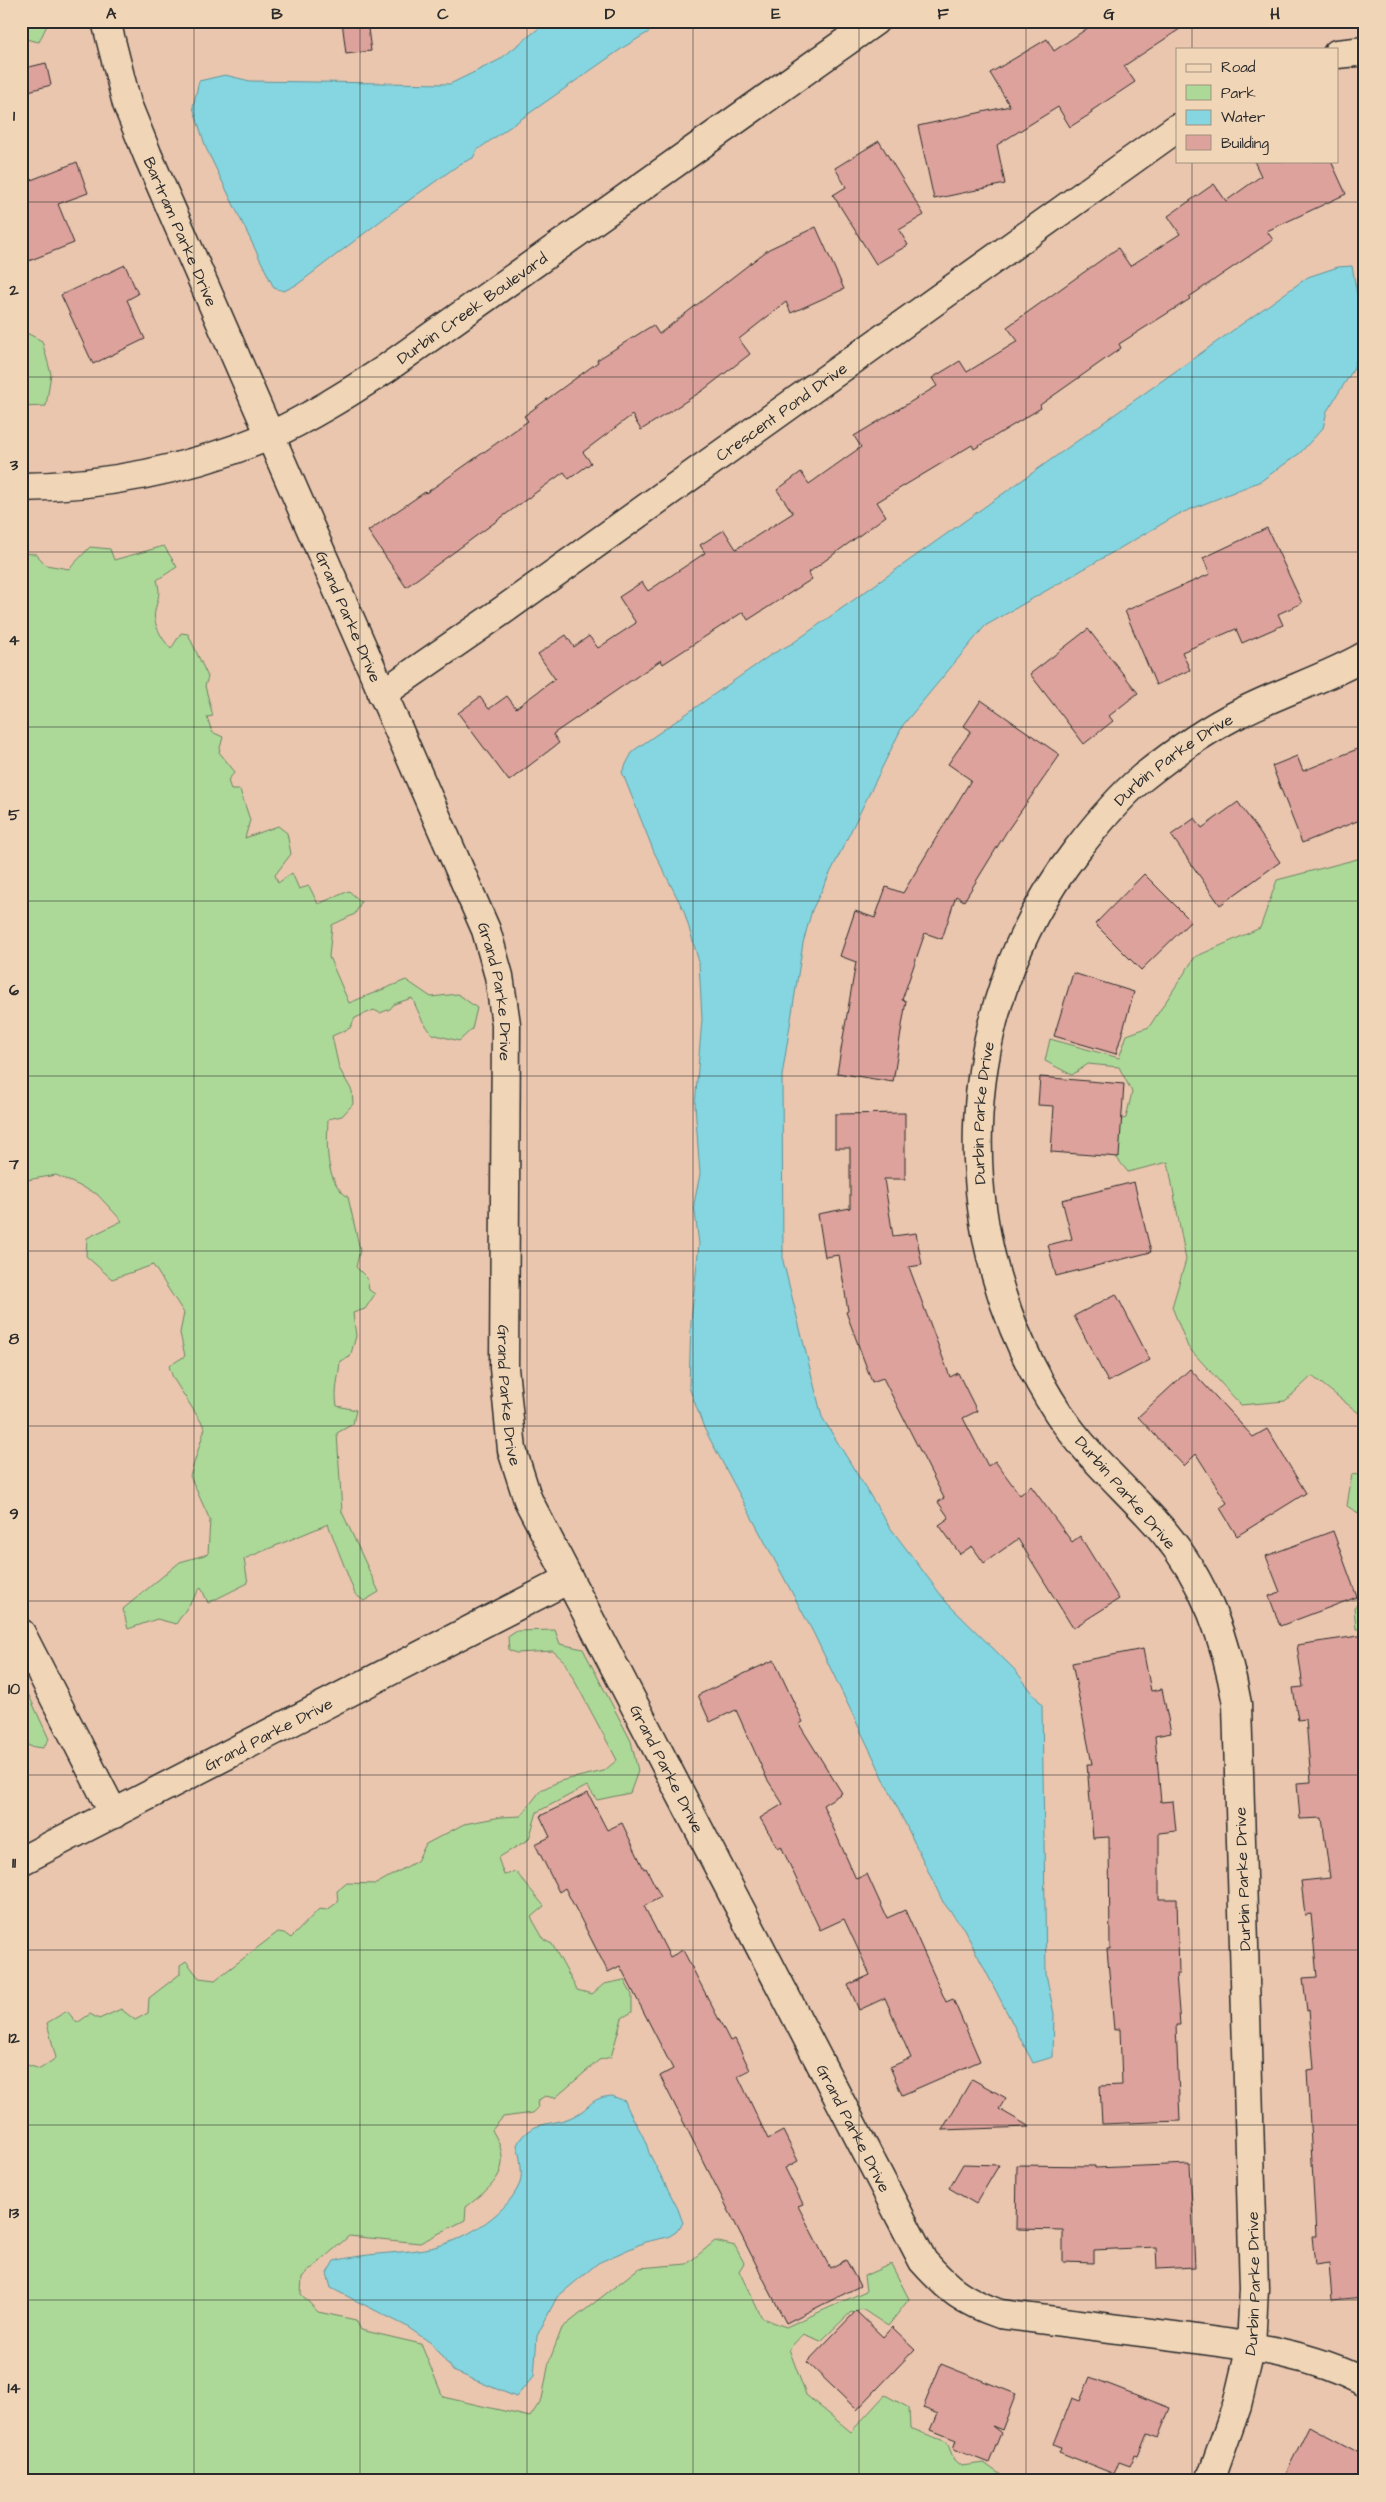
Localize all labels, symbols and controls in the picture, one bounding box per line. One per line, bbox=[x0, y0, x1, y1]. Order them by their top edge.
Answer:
text: A bbox=[106, 3, 117, 25]
text: B bbox=[271, 3, 283, 25]
text: C bbox=[437, 3, 449, 25]
text: D bbox=[605, 3, 616, 25]
text: E bbox=[771, 3, 781, 25]
text: F bbox=[937, 3, 949, 25]
text: G bbox=[1103, 3, 1115, 25]
text: H bbox=[1270, 3, 1280, 25]
legend bbox=[1176, 48, 1338, 162]
text: Road bbox=[1221, 57, 1256, 78]
text: Park bbox=[1221, 83, 1256, 104]
text: 1 bbox=[13, 105, 16, 127]
text: Water bbox=[1221, 107, 1265, 128]
text: Building bbox=[1221, 133, 1269, 155]
street label: Bartram Parke Drive bbox=[138, 154, 223, 310]
street label: Durbin Creek Boulevard bbox=[393, 247, 552, 370]
text: 2 bbox=[8, 279, 19, 301]
street label: Crescent Pond Drive bbox=[711, 357, 852, 467]
text: 3 bbox=[9, 454, 19, 476]
street label: Grand Parke Drive bbox=[310, 548, 387, 686]
text: 4 bbox=[9, 629, 20, 651]
street label: Durbin Parke Drive bbox=[1109, 708, 1237, 811]
text: 5 bbox=[8, 804, 20, 826]
street label: Grand Parke Drive bbox=[472, 919, 516, 1061]
text: 6 bbox=[9, 979, 19, 1001]
street label: Durbin Parke Drive bbox=[968, 1039, 1000, 1185]
text: 7 bbox=[8, 1153, 19, 1175]
street label: Grand Parke Drive bbox=[492, 1325, 526, 1469]
text: 8 bbox=[9, 1328, 20, 1350]
street label: Durbin Parke Drive bbox=[1070, 1431, 1181, 1554]
text: 9 bbox=[9, 1503, 19, 1525]
text: 10 bbox=[8, 1678, 20, 1700]
street label: Grand Parke Drive bbox=[201, 1692, 337, 1777]
street label: Grand Parke Drive bbox=[624, 1701, 709, 1837]
street label: Durbin Parke Drive bbox=[1229, 1806, 1257, 1951]
text: 11 bbox=[12, 1852, 17, 1874]
text: 12 bbox=[8, 2027, 20, 2049]
street label: Grand Parke Drive bbox=[811, 2061, 896, 2197]
text: 13 bbox=[9, 2202, 20, 2224]
street label: Durbin Parke Drive bbox=[1239, 2211, 1266, 2358]
text: 14 bbox=[8, 2377, 21, 2399]

